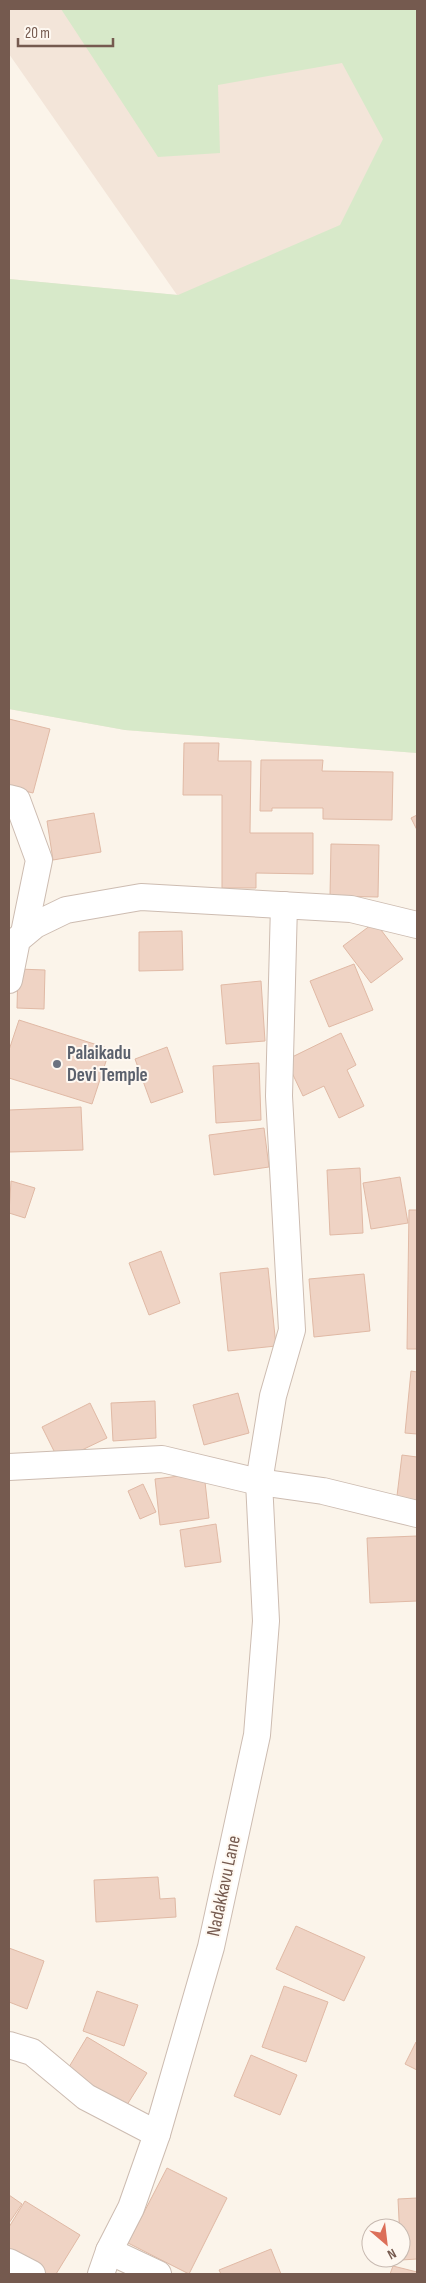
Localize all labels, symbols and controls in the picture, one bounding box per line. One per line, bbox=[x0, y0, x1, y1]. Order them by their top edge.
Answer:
scale bar bbox=[18, 15, 112, 47]
text: 20 m bbox=[25, 24, 50, 43]
place label: Palaikadu Devi Temple bbox=[67, 1042, 148, 1087]
marker: Palaikadu Devi Temple bbox=[51, 1058, 63, 1070]
street label: Nadakkavu Lane bbox=[202, 1834, 246, 1938]
north arrow bbox=[361, 2218, 411, 2268]
text: N bbox=[385, 2245, 399, 2263]

